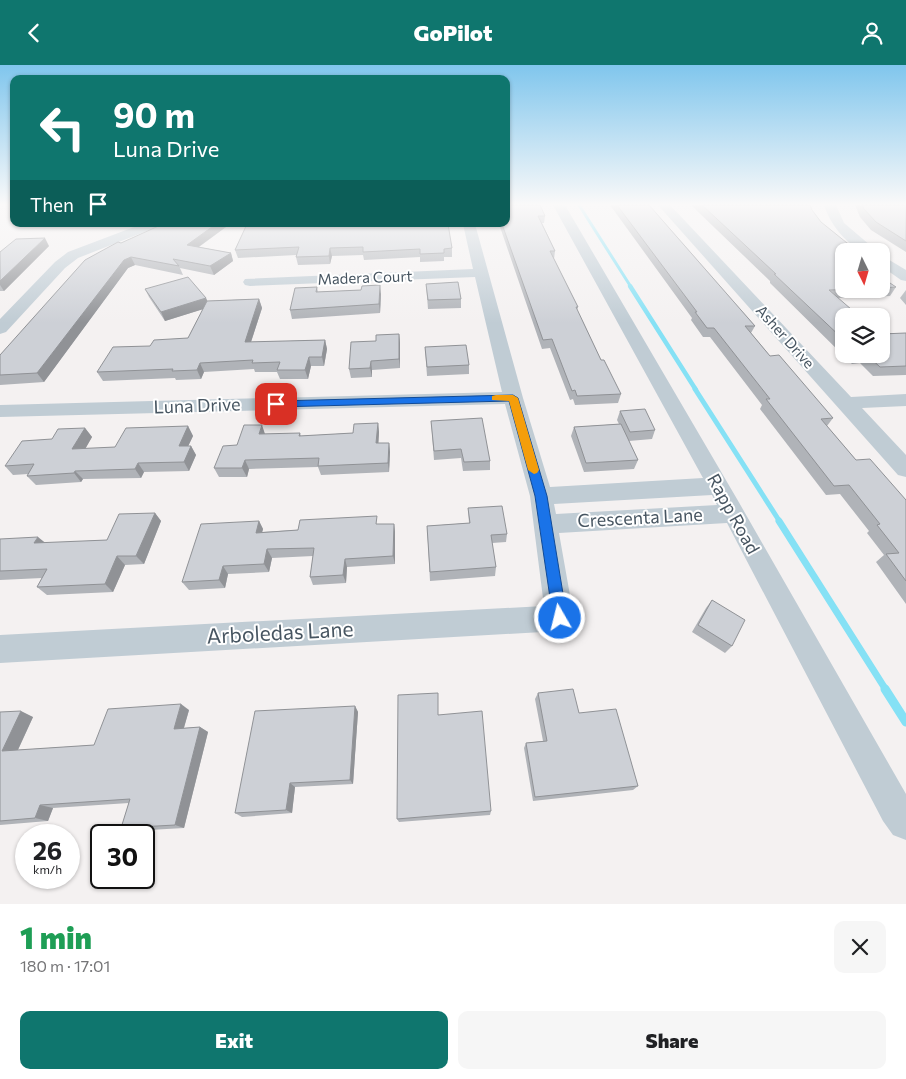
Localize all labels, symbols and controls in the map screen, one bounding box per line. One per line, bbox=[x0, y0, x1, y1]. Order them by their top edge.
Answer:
icon: back bbox=[20, 19, 48, 47]
text: GoPilot bbox=[414, 19, 492, 46]
icon: person bbox=[858, 19, 886, 47]
text: 90 m bbox=[113, 92, 195, 135]
icon: left bbox=[30, 95, 95, 160]
text: Luna Drive bbox=[113, 135, 219, 162]
icon: arrive bbox=[84, 190, 112, 218]
text: Then bbox=[30, 193, 74, 216]
north arrow bbox=[835, 243, 890, 297]
map controls bbox=[835, 243, 890, 363]
street label: Madera Court bbox=[317, 266, 413, 288]
street label: Asher Drive bbox=[753, 301, 819, 372]
button: layers bbox=[835, 308, 890, 363]
pin bbox=[255, 383, 297, 425]
icon: arrive bbox=[262, 390, 290, 418]
street label: Luna Drive bbox=[153, 392, 241, 418]
street label: Rapp Road bbox=[703, 470, 765, 557]
street label: Crescenta Lane bbox=[577, 503, 703, 531]
position arrow bbox=[533, 591, 585, 643]
street label: Arboledas Lane bbox=[206, 615, 354, 648]
speed limit sign: 30 bbox=[90, 824, 155, 889]
text: 26 bbox=[33, 835, 62, 865]
text: km/h bbox=[33, 862, 62, 876]
text: 1 min bbox=[20, 918, 92, 955]
button: close bbox=[834, 921, 886, 973]
text: 180 m · 17:01 bbox=[20, 956, 110, 975]
button: Exit bbox=[20, 1011, 448, 1069]
button: Share bbox=[458, 1011, 886, 1069]

